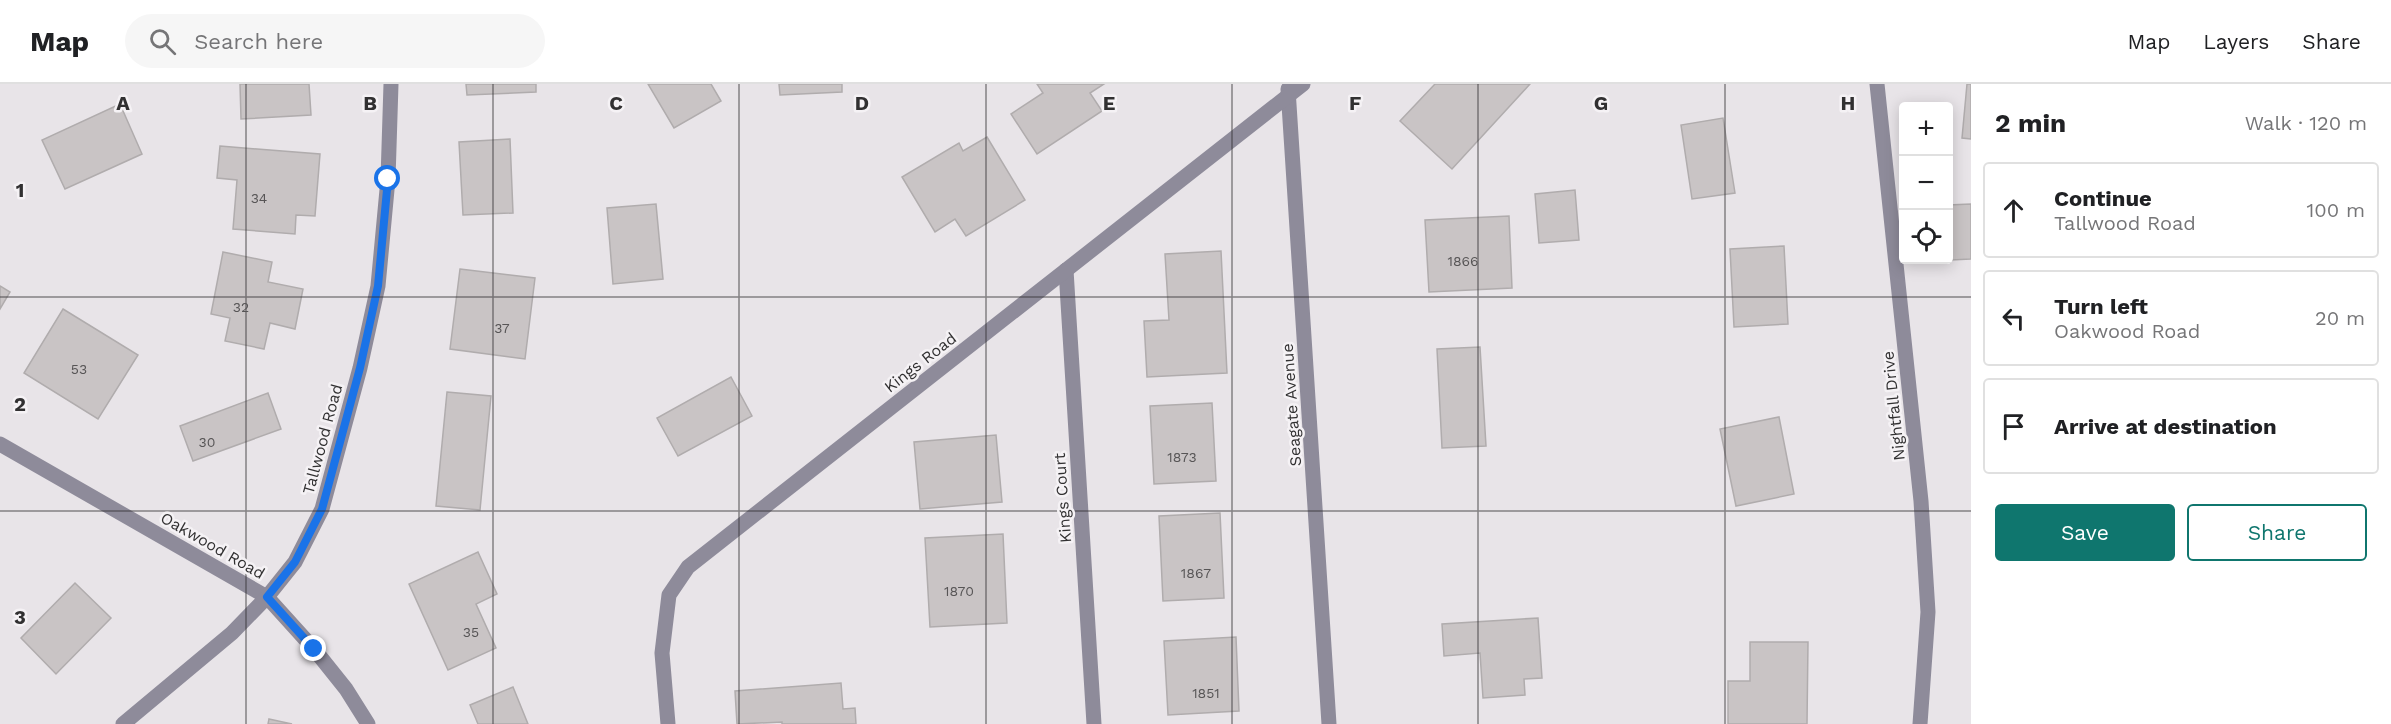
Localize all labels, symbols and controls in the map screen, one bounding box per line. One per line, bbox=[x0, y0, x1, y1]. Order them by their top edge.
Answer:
search box bbox=[125, 14, 545, 68]
text: Map bbox=[30, 25, 89, 58]
icon: search bbox=[146, 25, 179, 58]
text: Search here bbox=[194, 29, 323, 54]
text: Map bbox=[2127, 29, 2170, 54]
text: Layers bbox=[2203, 29, 2269, 54]
text: Share bbox=[2302, 29, 2361, 54]
text: A bbox=[116, 91, 130, 115]
text: B bbox=[363, 91, 377, 115]
text: C bbox=[609, 91, 623, 115]
text: D bbox=[855, 91, 869, 115]
text: E bbox=[1103, 91, 1115, 115]
text: F bbox=[1349, 91, 1361, 115]
text: G bbox=[1594, 91, 1608, 115]
text: H bbox=[1841, 91, 1855, 115]
map controls bbox=[1899, 102, 1953, 264]
button: + bbox=[1899, 102, 1953, 156]
text: 2 min bbox=[1995, 108, 2066, 138]
text: Walk · 120 m bbox=[2245, 111, 2367, 135]
button: − bbox=[1899, 156, 1953, 210]
route start bbox=[374, 165, 400, 191]
text: 1 bbox=[16, 178, 24, 202]
text: Continue bbox=[2054, 186, 2152, 211]
house number: 34 bbox=[251, 190, 267, 206]
icon: ahead bbox=[1997, 194, 2030, 227]
text: 100 m bbox=[2306, 198, 2365, 222]
button: locate bbox=[1899, 210, 1953, 264]
text: Tallwood Road bbox=[2054, 211, 2196, 235]
house number: 1866 bbox=[1447, 253, 1479, 269]
text: Turn left bbox=[2054, 294, 2148, 319]
house number: 32 bbox=[233, 299, 249, 315]
icon: left bbox=[1997, 302, 2030, 335]
text: 20 m bbox=[2315, 306, 2365, 330]
text: Oakwood Road bbox=[2054, 319, 2200, 343]
house number: 37 bbox=[494, 320, 510, 336]
street label: Kings Road bbox=[881, 328, 960, 396]
street label: Seagate Avenue bbox=[1278, 343, 1305, 467]
street label: Nightfall Drive bbox=[1878, 350, 1909, 462]
house number: 53 bbox=[71, 361, 87, 377]
street label: Tallwood Road bbox=[299, 382, 346, 496]
text: 2 bbox=[14, 392, 26, 416]
icon: arrive bbox=[1997, 410, 2030, 443]
text: Arrive at destination bbox=[2054, 414, 2277, 439]
house number: 30 bbox=[199, 434, 215, 450]
house number: 1873 bbox=[1167, 449, 1197, 465]
street label: Kings Court bbox=[1050, 452, 1075, 544]
button: Save bbox=[1995, 504, 2175, 561]
button: Share bbox=[2187, 504, 2367, 561]
street label: Oakwood Road bbox=[157, 508, 268, 583]
house number: 1867 bbox=[1181, 565, 1211, 581]
house number: 1870 bbox=[944, 583, 974, 599]
text: 3 bbox=[14, 605, 26, 629]
house number: 35 bbox=[463, 624, 479, 640]
route end bbox=[300, 635, 326, 661]
house number: 1851 bbox=[1192, 685, 1220, 701]

